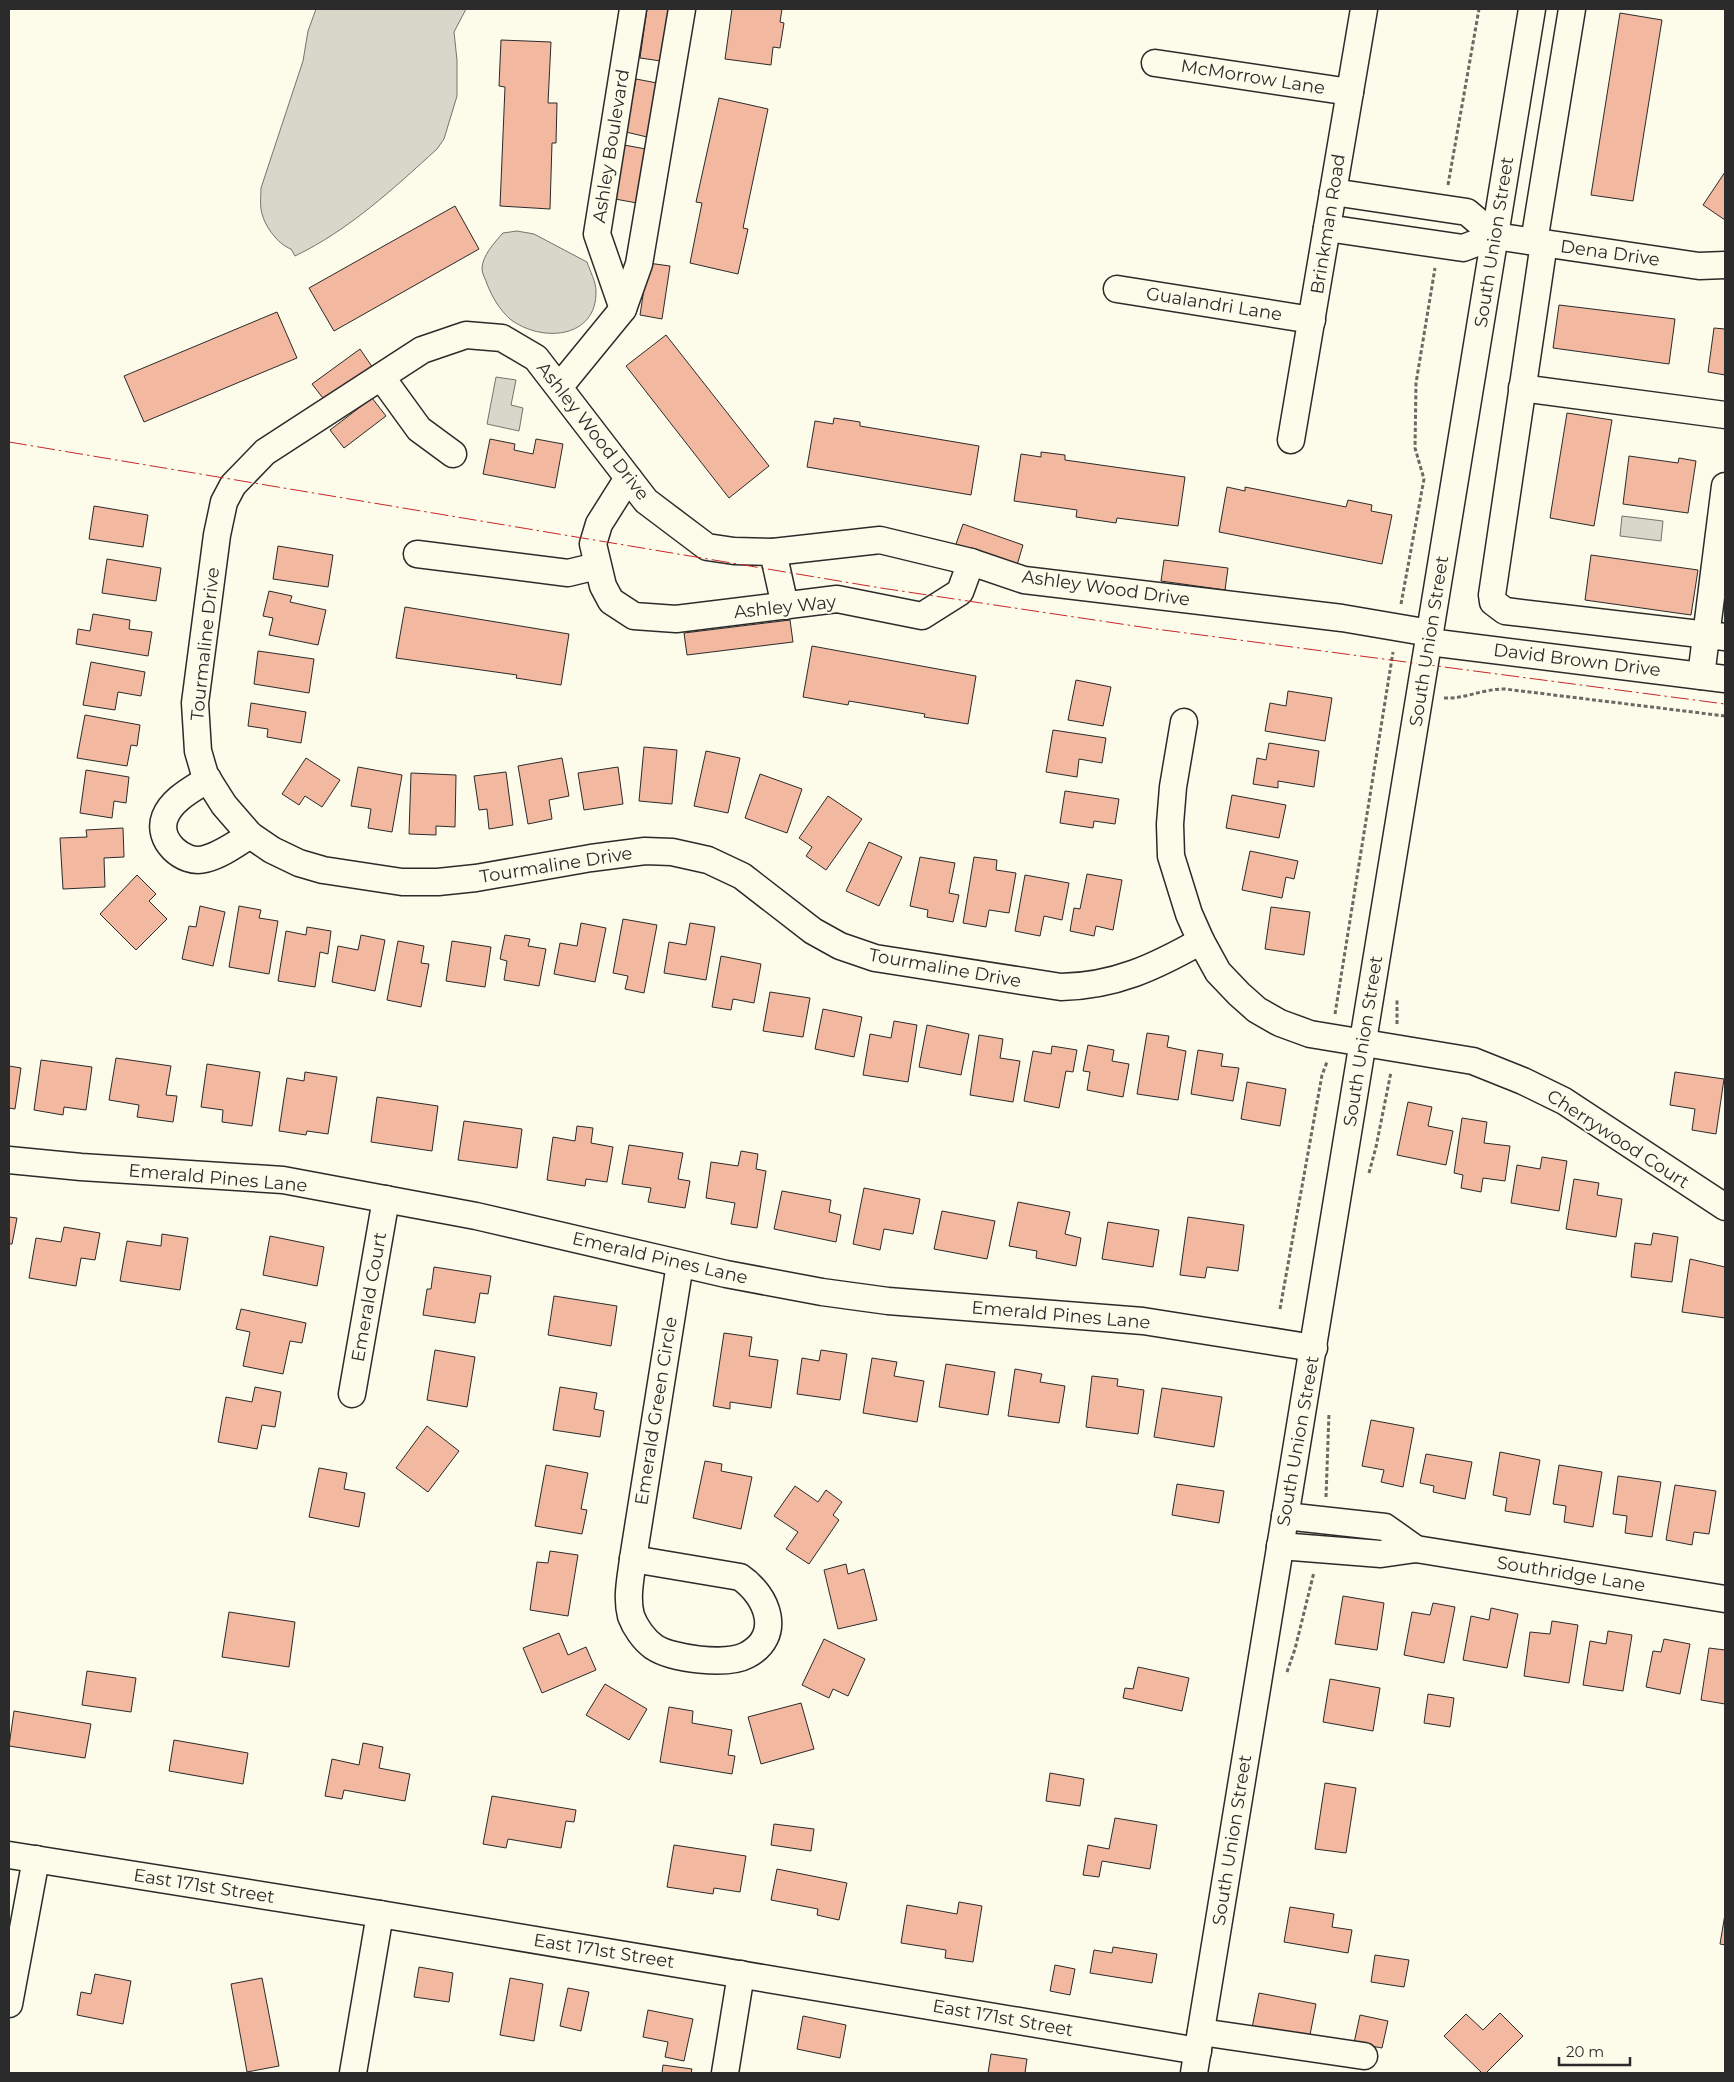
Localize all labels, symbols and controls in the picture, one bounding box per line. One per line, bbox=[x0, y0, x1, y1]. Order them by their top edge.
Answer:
street label: McMorrow Lane bbox=[1179, 55, 1327, 99]
street label: Ashley Boulevard bbox=[588, 67, 634, 225]
street label: Brinkman Road bbox=[1306, 152, 1350, 296]
street label: South Union Street bbox=[1470, 155, 1518, 329]
street label: Dena Drive bbox=[1559, 235, 1661, 271]
street label: Gualandri Lane bbox=[1144, 282, 1284, 326]
street label: Ashley Wood Drive bbox=[532, 357, 654, 505]
street label: South Union Street bbox=[1405, 554, 1453, 728]
street label: Ashley Wood Drive bbox=[1021, 565, 1192, 611]
street label: Tourmaline Drive bbox=[186, 566, 224, 722]
street label: Ashley Way bbox=[733, 591, 838, 623]
street label: David Brown Drive bbox=[1492, 639, 1662, 681]
street label: Tourmaline Drive bbox=[478, 842, 634, 888]
street label: Tourmaline Drive bbox=[867, 944, 1023, 992]
street label: South Union Street bbox=[1339, 954, 1387, 1128]
street label: Cherrywood Court bbox=[1543, 1085, 1693, 1193]
street label: Emerald Pines Lane bbox=[128, 1159, 308, 1197]
street label: Emerald Pines Lane bbox=[570, 1227, 750, 1289]
street label: Emerald Court bbox=[347, 1230, 391, 1364]
street label: Emerald Pines Lane bbox=[971, 1296, 1151, 1334]
street label: Emerald Green Circle bbox=[630, 1315, 682, 1507]
street label: South Union Street bbox=[1272, 1354, 1324, 1528]
street label: Southridge Lane bbox=[1495, 1551, 1647, 1597]
street label: South Union Street bbox=[1208, 1753, 1256, 1927]
street label: East 171st Street bbox=[132, 1864, 276, 1908]
street label: East 171st Street bbox=[532, 1929, 676, 1973]
street label: East 171st Street bbox=[931, 1995, 1075, 2041]
scale bar bbox=[1559, 2034, 1630, 2066]
text: 20 m bbox=[1566, 2042, 1604, 2061]

